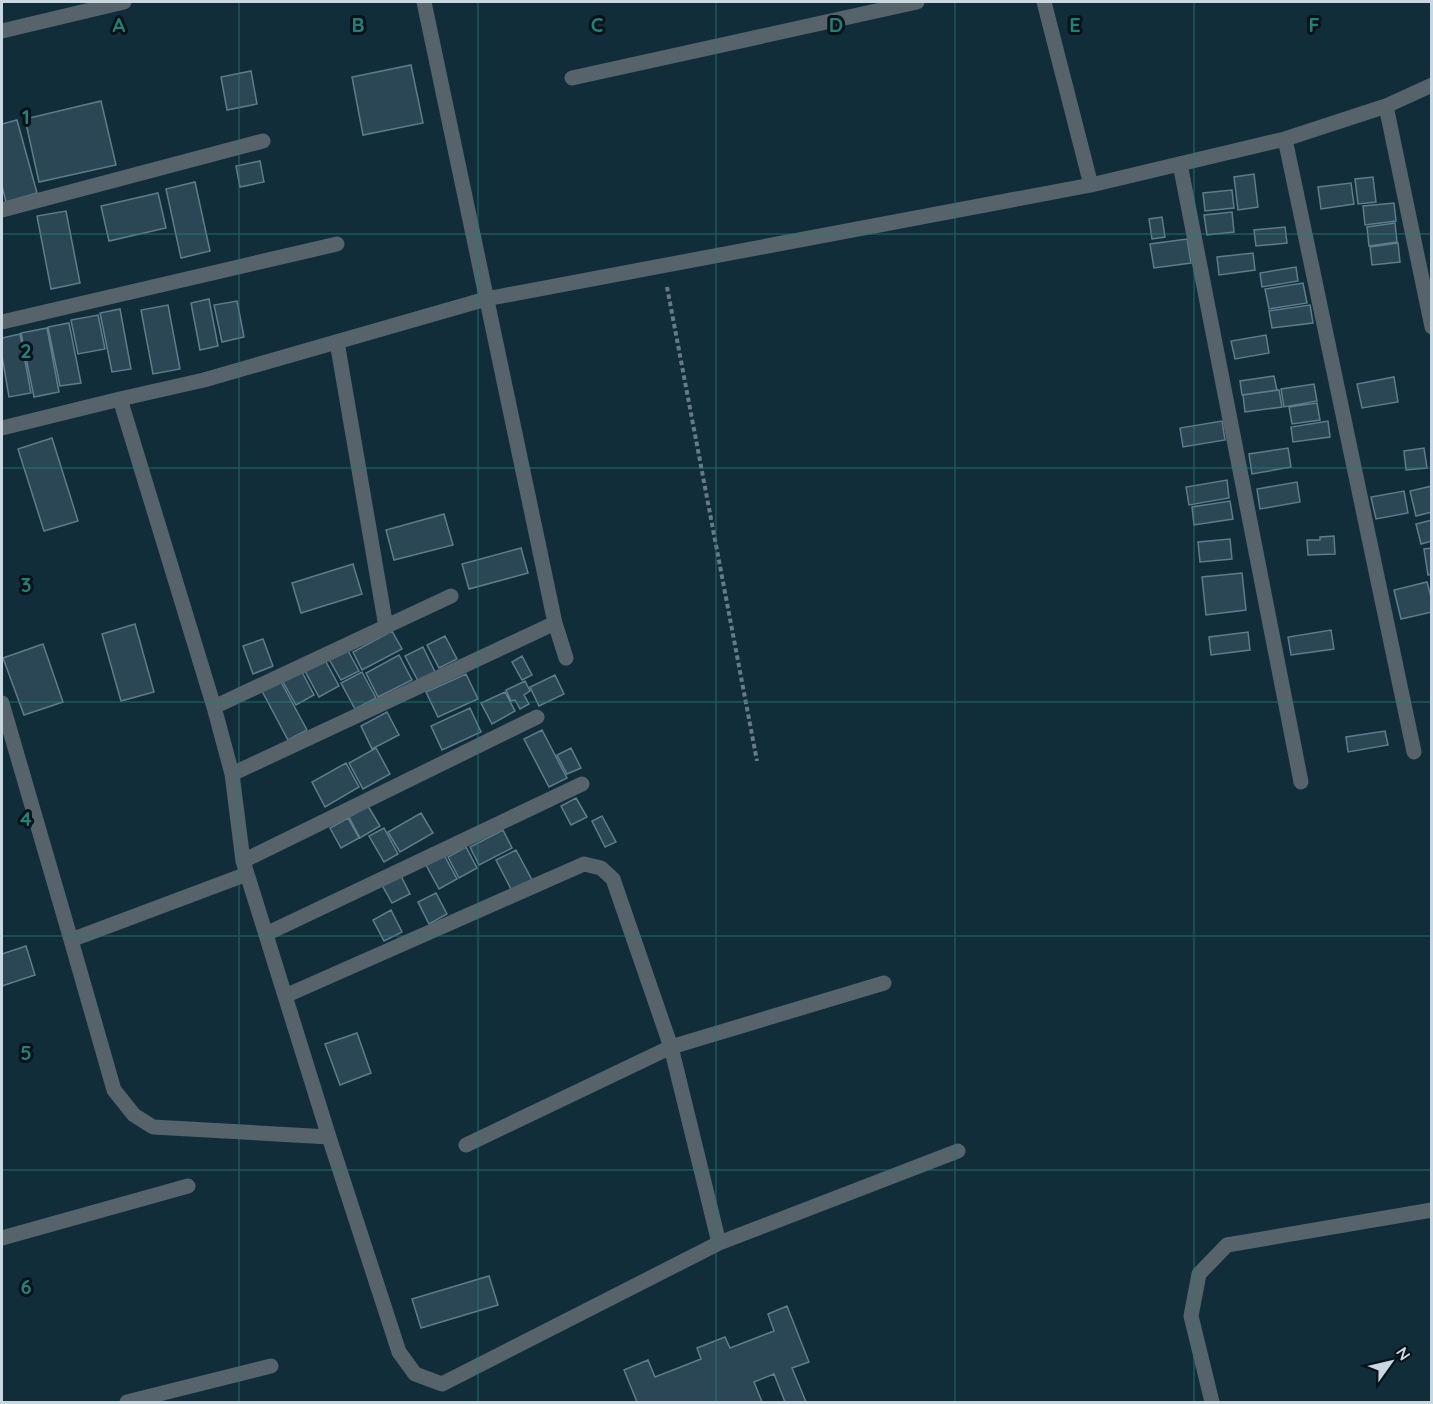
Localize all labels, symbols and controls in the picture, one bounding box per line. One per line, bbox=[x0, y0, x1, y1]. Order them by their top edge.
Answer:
text: A bbox=[113, 12, 126, 37]
text: B bbox=[351, 12, 365, 37]
text: C bbox=[591, 12, 604, 37]
text: D bbox=[829, 12, 843, 37]
text: E bbox=[1069, 12, 1081, 37]
text: F bbox=[1308, 12, 1320, 37]
text: 1 bbox=[22, 104, 30, 129]
text: 2 bbox=[20, 338, 32, 363]
text: 3 bbox=[21, 572, 31, 597]
text: 4 bbox=[20, 806, 32, 831]
text: 5 bbox=[20, 1040, 32, 1065]
text: 6 bbox=[20, 1274, 32, 1299]
north arrow bbox=[1361, 1332, 1421, 1392]
text: N bbox=[1392, 1343, 1415, 1364]

